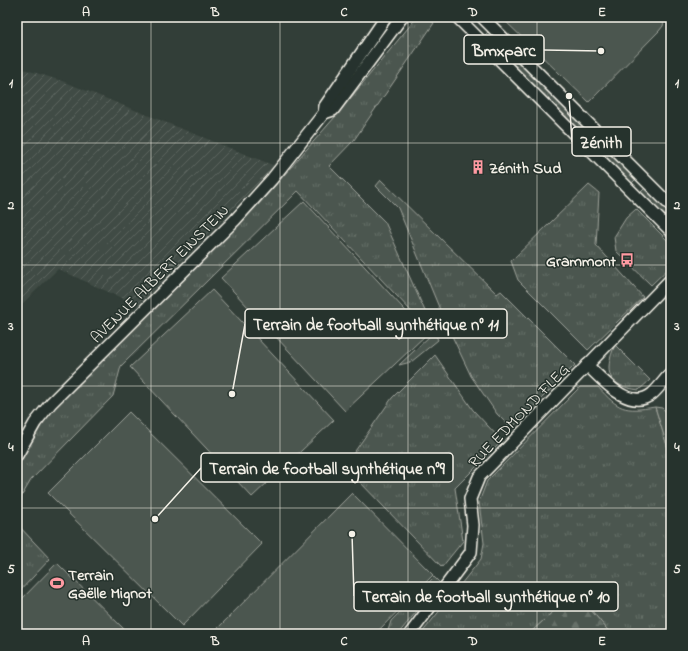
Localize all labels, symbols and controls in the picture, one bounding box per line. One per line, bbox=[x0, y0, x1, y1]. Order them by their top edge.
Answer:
text: A bbox=[82, 3, 90, 22]
text: B bbox=[210, 3, 220, 22]
text: C bbox=[340, 3, 348, 22]
text: D bbox=[467, 3, 478, 22]
text: E bbox=[598, 3, 606, 22]
callout: Bmxparc bbox=[464, 35, 544, 64]
text: Bmxparc bbox=[471, 39, 536, 64]
text: 1 bbox=[9, 74, 14, 93]
text: 1 bbox=[675, 74, 680, 93]
callout: Zénith bbox=[572, 127, 631, 156]
text: Zénith bbox=[580, 131, 622, 156]
place label: Zénith Sud bbox=[489, 157, 561, 181]
building icon: Zénith Sud bbox=[470, 159, 486, 175]
text: 2 bbox=[7, 196, 15, 215]
text: 2 bbox=[673, 196, 681, 215]
street label: AVENUE ALBERT EINSTEIN bbox=[85, 199, 235, 349]
place label: Grammont bbox=[546, 250, 617, 274]
bus stop icon: Grammont bbox=[619, 252, 635, 268]
callout: Terrain de football synthétique n° 11 bbox=[245, 309, 507, 338]
text: Terrain de football synthétique n° 11 bbox=[253, 313, 500, 340]
text: 3 bbox=[7, 317, 14, 336]
text: 3 bbox=[673, 317, 680, 336]
street label: RUE EDMOND FLEG bbox=[463, 359, 576, 474]
text: 4 bbox=[7, 438, 14, 457]
text: 4 bbox=[673, 438, 680, 457]
callout: Terrain de football synthétique n°9 bbox=[201, 453, 453, 482]
text: Terrain de football synthétique n°9 bbox=[209, 457, 446, 484]
text: 5 bbox=[7, 560, 15, 579]
text: 5 bbox=[673, 560, 681, 579]
place label: Terrain Gaëlle Mignot bbox=[68, 564, 152, 607]
sports icon: Terrain Gaëlle Mignot bbox=[49, 575, 65, 591]
callout: Terrain de football synthétique n° 10 bbox=[354, 582, 618, 611]
text: Terrain de football synthétique n° 10 bbox=[362, 585, 611, 612]
text: A bbox=[82, 632, 90, 651]
text: B bbox=[210, 632, 220, 651]
text: C bbox=[340, 632, 348, 651]
text: D bbox=[467, 632, 478, 651]
text: E bbox=[598, 632, 606, 651]

